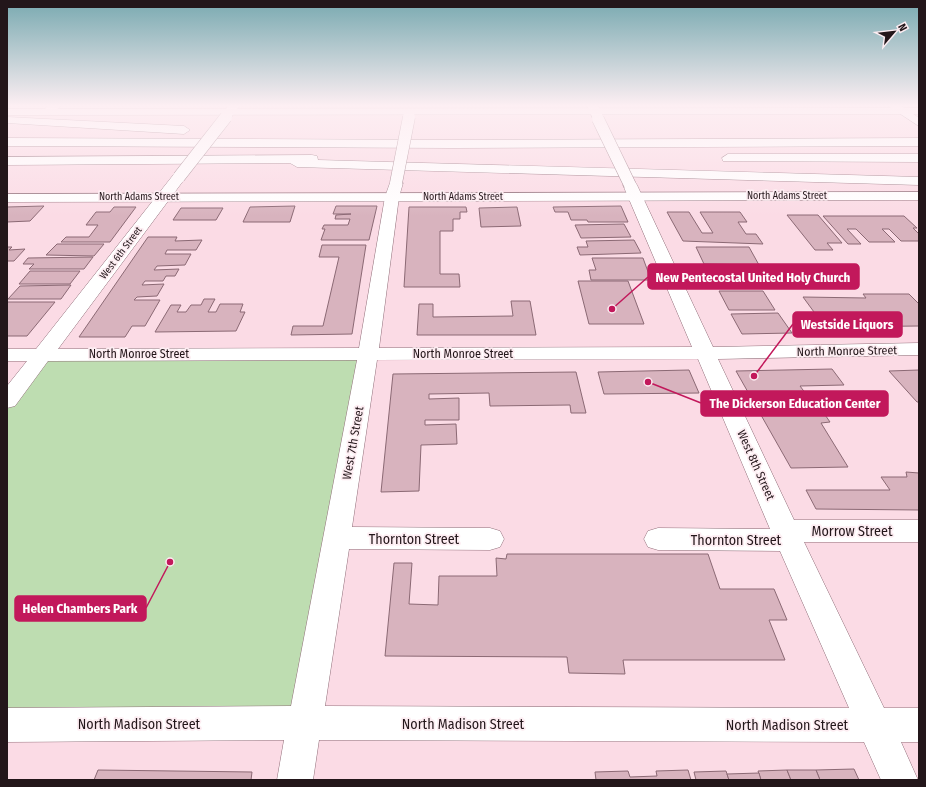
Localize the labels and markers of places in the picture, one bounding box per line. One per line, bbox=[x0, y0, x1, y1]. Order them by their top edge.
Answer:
callout: New Pentecostal United Holy Church bbox=[648, 264, 859, 289]
callout: Westside Liquors bbox=[793, 312, 902, 337]
callout: The Dickerson Education Center bbox=[701, 391, 888, 416]
callout: Helen Chambers Park bbox=[15, 596, 146, 621]

